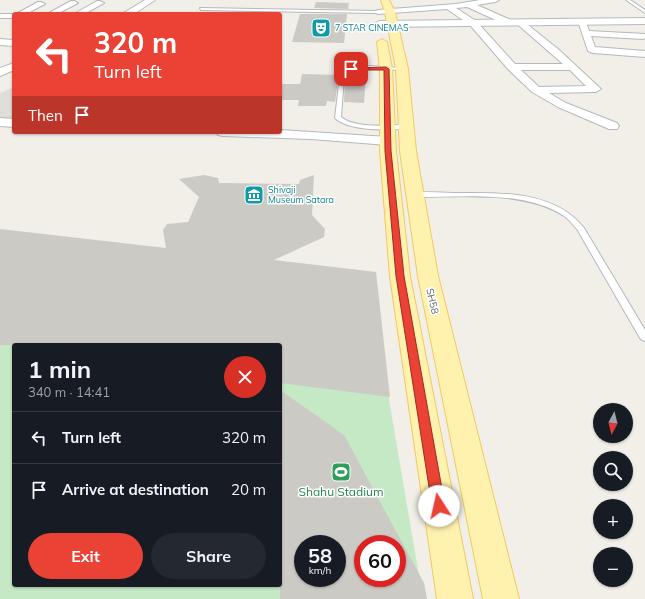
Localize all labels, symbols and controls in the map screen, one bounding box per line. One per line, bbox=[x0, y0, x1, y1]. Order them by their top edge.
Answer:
theatre icon: 7 STAR CINEMAS bbox=[310, 17, 332, 39]
place label: 7 STAR CINEMAS bbox=[335, 22, 409, 33]
text: 320 m bbox=[94, 25, 177, 60]
icon: left bbox=[28, 28, 80, 80]
pin bbox=[334, 52, 368, 86]
icon: arrive bbox=[340, 58, 362, 80]
text: Turn left bbox=[94, 60, 162, 83]
icon: arrive bbox=[71, 104, 93, 126]
text: Then bbox=[28, 106, 63, 125]
museum icon: Shivaji Museum Satara bbox=[243, 184, 265, 206]
place label: Shivaji Museum Satara bbox=[268, 184, 334, 205]
street label: SH58 bbox=[423, 287, 442, 315]
text: 1 min bbox=[28, 354, 91, 384]
button: close bbox=[224, 356, 266, 398]
text: 340 m · 14:41 bbox=[28, 384, 110, 400]
north arrow bbox=[593, 403, 633, 443]
map controls bbox=[593, 403, 633, 587]
icon: left bbox=[28, 427, 50, 449]
text: Turn left bbox=[62, 428, 121, 447]
text: 320 m bbox=[222, 428, 266, 447]
button: search bbox=[593, 451, 633, 491]
sports icon: Shahu Stadium bbox=[330, 461, 352, 483]
icon: arrive bbox=[28, 479, 50, 501]
text: Arrive at destination bbox=[62, 480, 209, 499]
text: 20 m bbox=[231, 480, 266, 499]
place label: Shahu Stadium bbox=[298, 484, 384, 499]
position arrow bbox=[418, 485, 460, 527]
button: + bbox=[593, 499, 633, 539]
button: Exit bbox=[28, 533, 143, 579]
button: Share bbox=[151, 533, 266, 579]
speed limit sign: 60 bbox=[354, 535, 406, 587]
text: 58 bbox=[308, 543, 332, 568]
button: − bbox=[593, 547, 633, 587]
text: km/h bbox=[309, 564, 331, 577]

